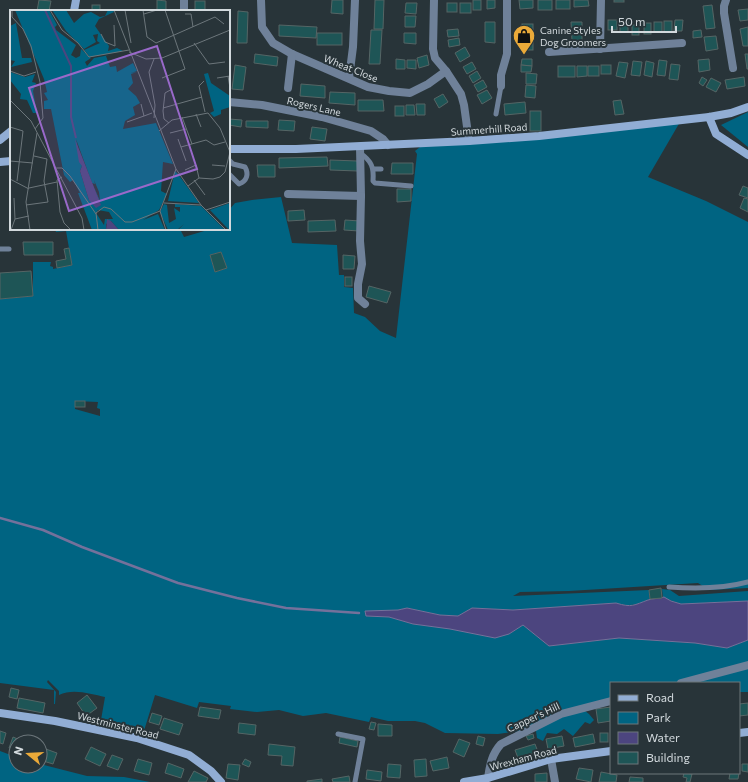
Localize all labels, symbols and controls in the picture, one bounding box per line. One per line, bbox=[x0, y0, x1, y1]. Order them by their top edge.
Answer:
scale bar bbox=[612, 8, 676, 34]
inset map bbox=[10, 10, 230, 230]
text: 50 m bbox=[618, 14, 646, 28]
shop icon: Canine Styles Dog Groomers bbox=[511, 23, 537, 56]
place label: Canine Styles Dog Groomers bbox=[540, 24, 607, 48]
street label: Wheat Close bbox=[322, 52, 380, 84]
street label: Rogers Lane bbox=[286, 94, 342, 118]
street label: Summerhill Road bbox=[450, 120, 528, 138]
legend bbox=[610, 682, 740, 774]
text: Road bbox=[646, 690, 674, 704]
street label: Capper's Hill bbox=[505, 700, 561, 734]
street label: Westminster Road bbox=[76, 709, 160, 741]
text: Park bbox=[646, 710, 672, 724]
text: Water bbox=[646, 730, 680, 744]
north arrow bbox=[8, 734, 48, 774]
street label: Wrexham Road bbox=[488, 743, 558, 773]
text: N bbox=[11, 745, 25, 757]
text: Building bbox=[646, 750, 690, 764]

